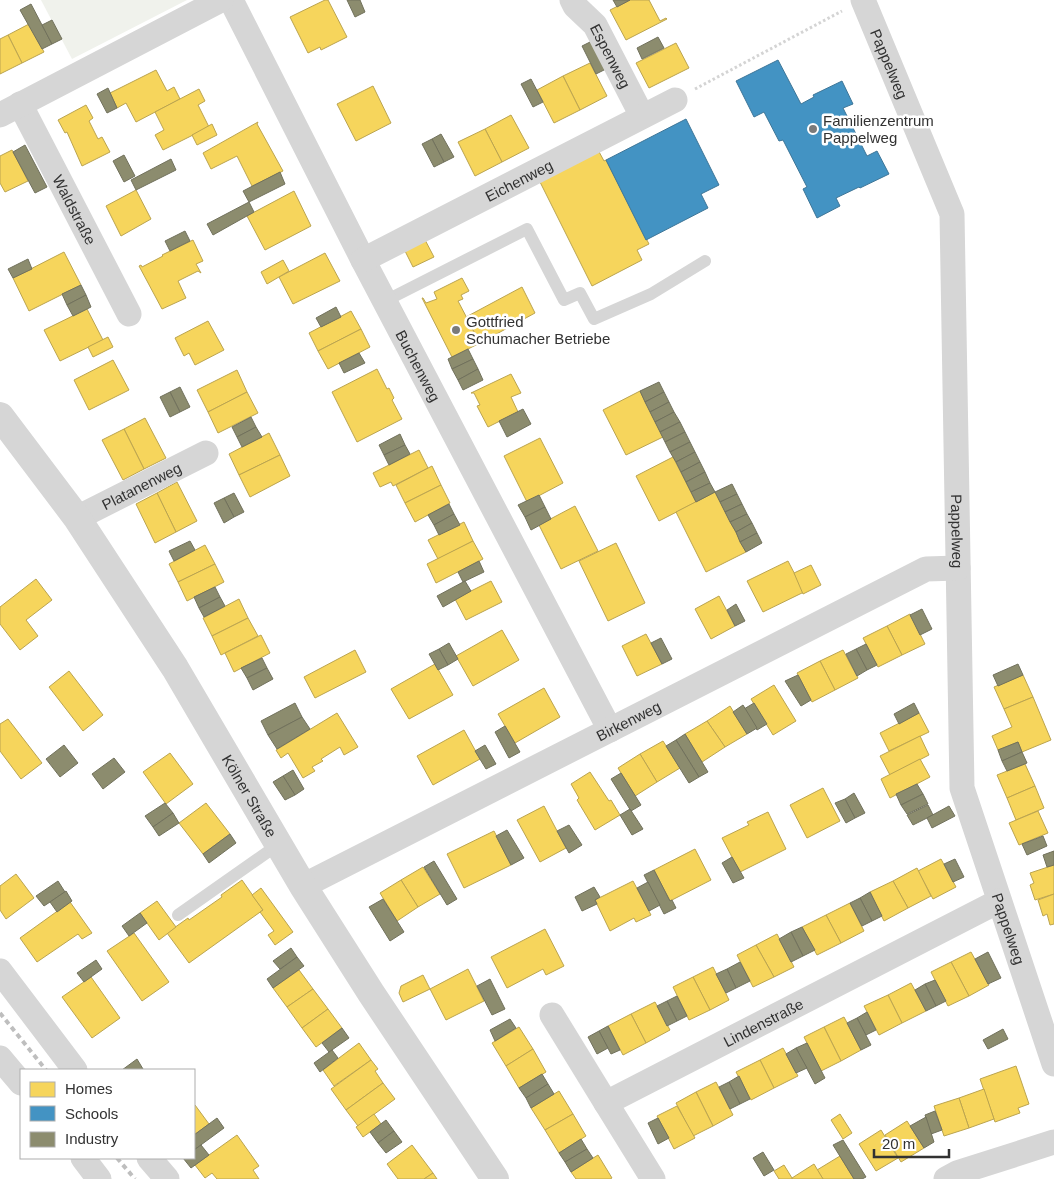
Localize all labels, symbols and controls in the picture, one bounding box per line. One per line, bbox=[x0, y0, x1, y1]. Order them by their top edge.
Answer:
street label: Espenweg bbox=[587, 21, 635, 91]
street label: Pappelweg bbox=[867, 26, 912, 101]
place label: Familienzentrum Pappelweg bbox=[823, 112, 934, 146]
marker: Familienzentrum Pappelweg bbox=[807, 123, 819, 135]
street label: Eichenweg bbox=[482, 156, 555, 204]
street label: Waldstraße bbox=[50, 172, 100, 247]
place label: Gottfried Schumacher Betriebe bbox=[466, 313, 610, 347]
marker: Gottfried Schumacher Betriebe bbox=[450, 324, 462, 336]
street label: Buchenweg bbox=[393, 327, 444, 404]
street label: Platanenweg bbox=[99, 458, 184, 513]
street label: Pappelweg bbox=[948, 494, 967, 568]
street label: Birkenweg bbox=[593, 697, 663, 744]
street label: Kölner Straße bbox=[219, 751, 281, 840]
street label: Pappelweg bbox=[989, 891, 1029, 966]
street label: Lindenstraße bbox=[720, 995, 806, 1050]
legend bbox=[20, 1069, 195, 1159]
text: Homes bbox=[65, 1080, 113, 1097]
text: Schools bbox=[65, 1105, 118, 1122]
scale bar bbox=[874, 1126, 949, 1158]
text: Industry bbox=[65, 1130, 119, 1147]
text: 20 m bbox=[882, 1135, 915, 1152]

